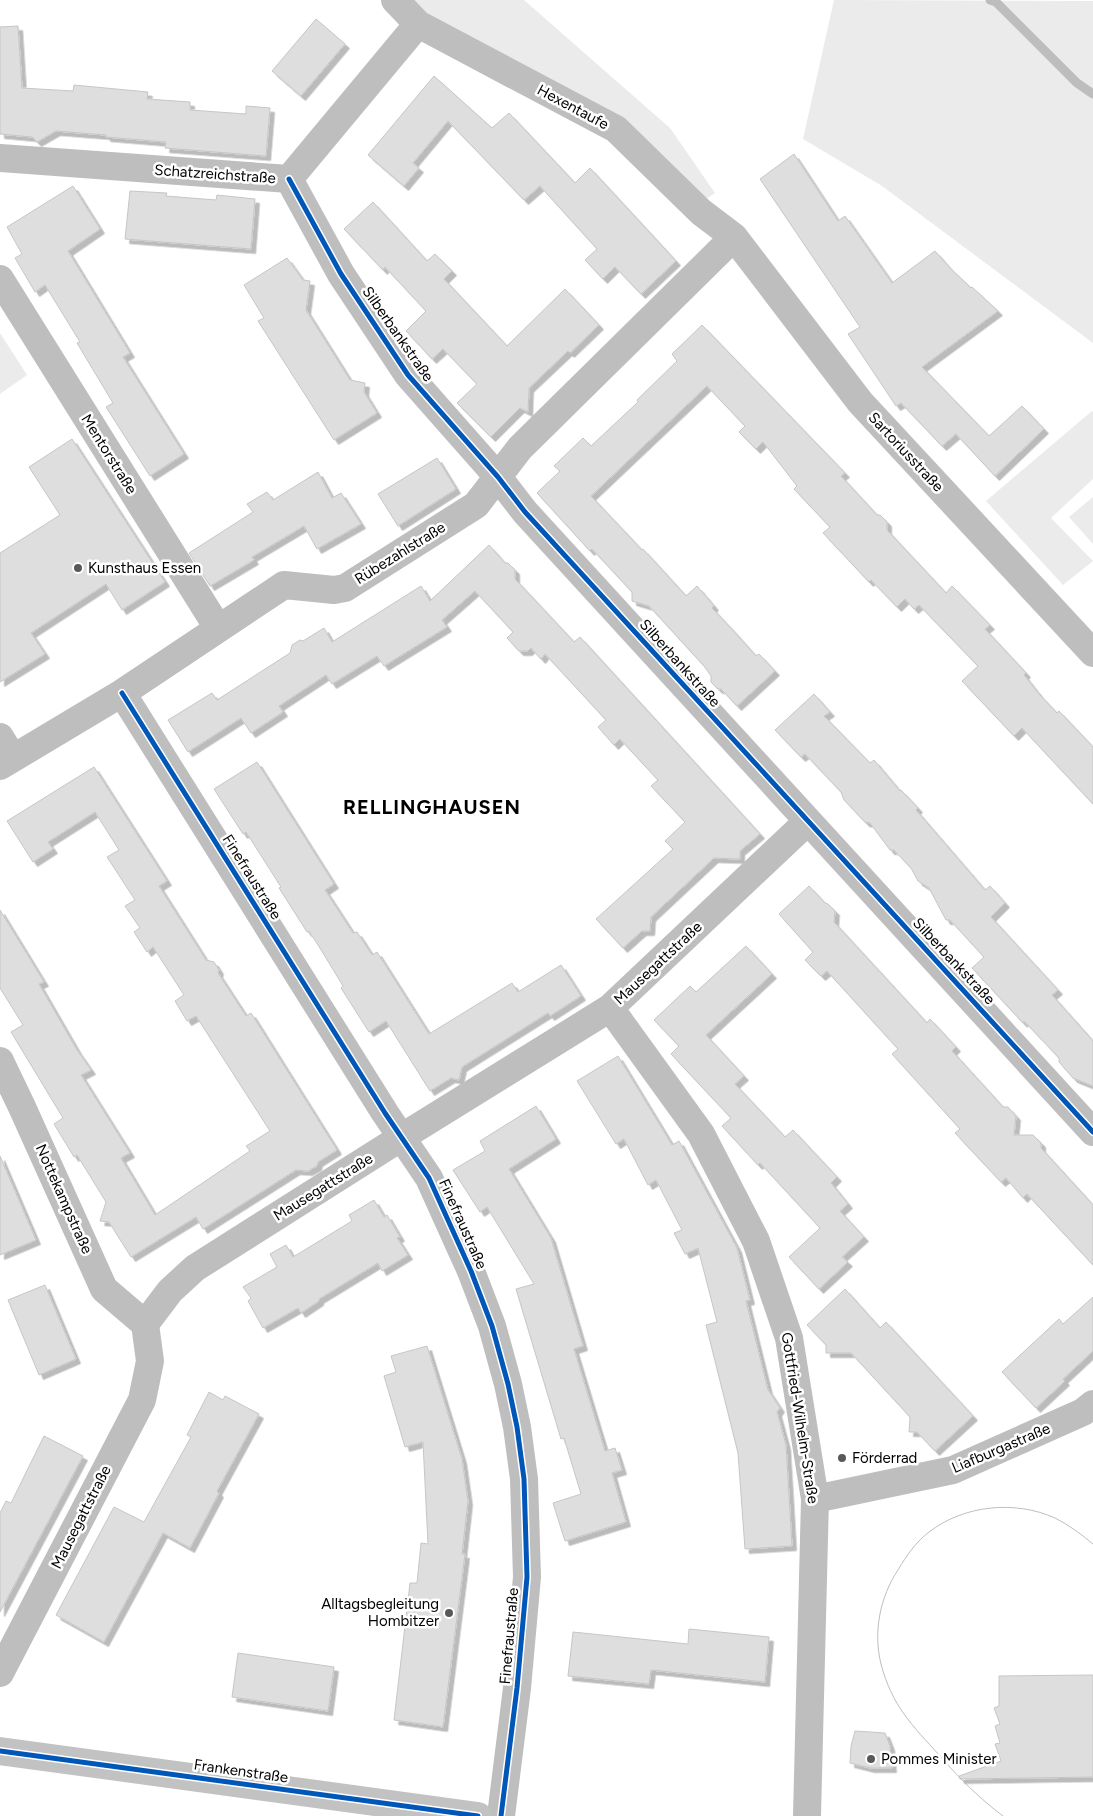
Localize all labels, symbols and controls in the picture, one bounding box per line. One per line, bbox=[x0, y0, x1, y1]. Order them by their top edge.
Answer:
street label: Hexentaufe bbox=[534, 81, 612, 133]
street label: Schatzreichstraße bbox=[154, 161, 276, 187]
street label: Silberbankstraße bbox=[358, 283, 438, 385]
street label: Sartoriusstraße bbox=[865, 408, 947, 496]
street label: Mentorstraße bbox=[77, 411, 141, 497]
street label: Rübezahlstraße bbox=[351, 518, 449, 588]
place label: Kunsthaus Essen bbox=[88, 559, 201, 577]
marker: Kunsthaus Essen bbox=[72, 562, 84, 574]
street label: Silberbankstraße bbox=[636, 615, 724, 711]
district label: RELLINGHAUSEN bbox=[343, 795, 521, 819]
street label: Finefraustraße bbox=[219, 831, 285, 923]
street label: Silberbankstraße bbox=[909, 914, 999, 1008]
street label: Mausegattstraße bbox=[610, 918, 706, 1008]
street label: Nottekampstraße bbox=[32, 1141, 96, 1257]
street label: Mausegattstraße bbox=[270, 1149, 376, 1225]
street label: Finefraustraße bbox=[435, 1176, 491, 1272]
street label: Gottfried-Wilhelm-Straße bbox=[778, 1331, 822, 1505]
street label: Liafburgastraße bbox=[949, 1419, 1053, 1477]
place label: Förderrad bbox=[852, 1449, 917, 1467]
marker: Förderrad bbox=[836, 1452, 848, 1464]
street label: Mausegattstraße bbox=[47, 1462, 115, 1572]
street label: Finefraustraße bbox=[496, 1587, 522, 1685]
place label: Alltagsbegleitung Hombitzer bbox=[321, 1595, 439, 1630]
marker: Alltagsbegleitung Hombitzer bbox=[443, 1607, 455, 1619]
place label: Pommes Minister bbox=[881, 1750, 997, 1768]
marker: Pommes Minister bbox=[865, 1753, 877, 1765]
street label: Frankenstraße bbox=[193, 1755, 289, 1787]

